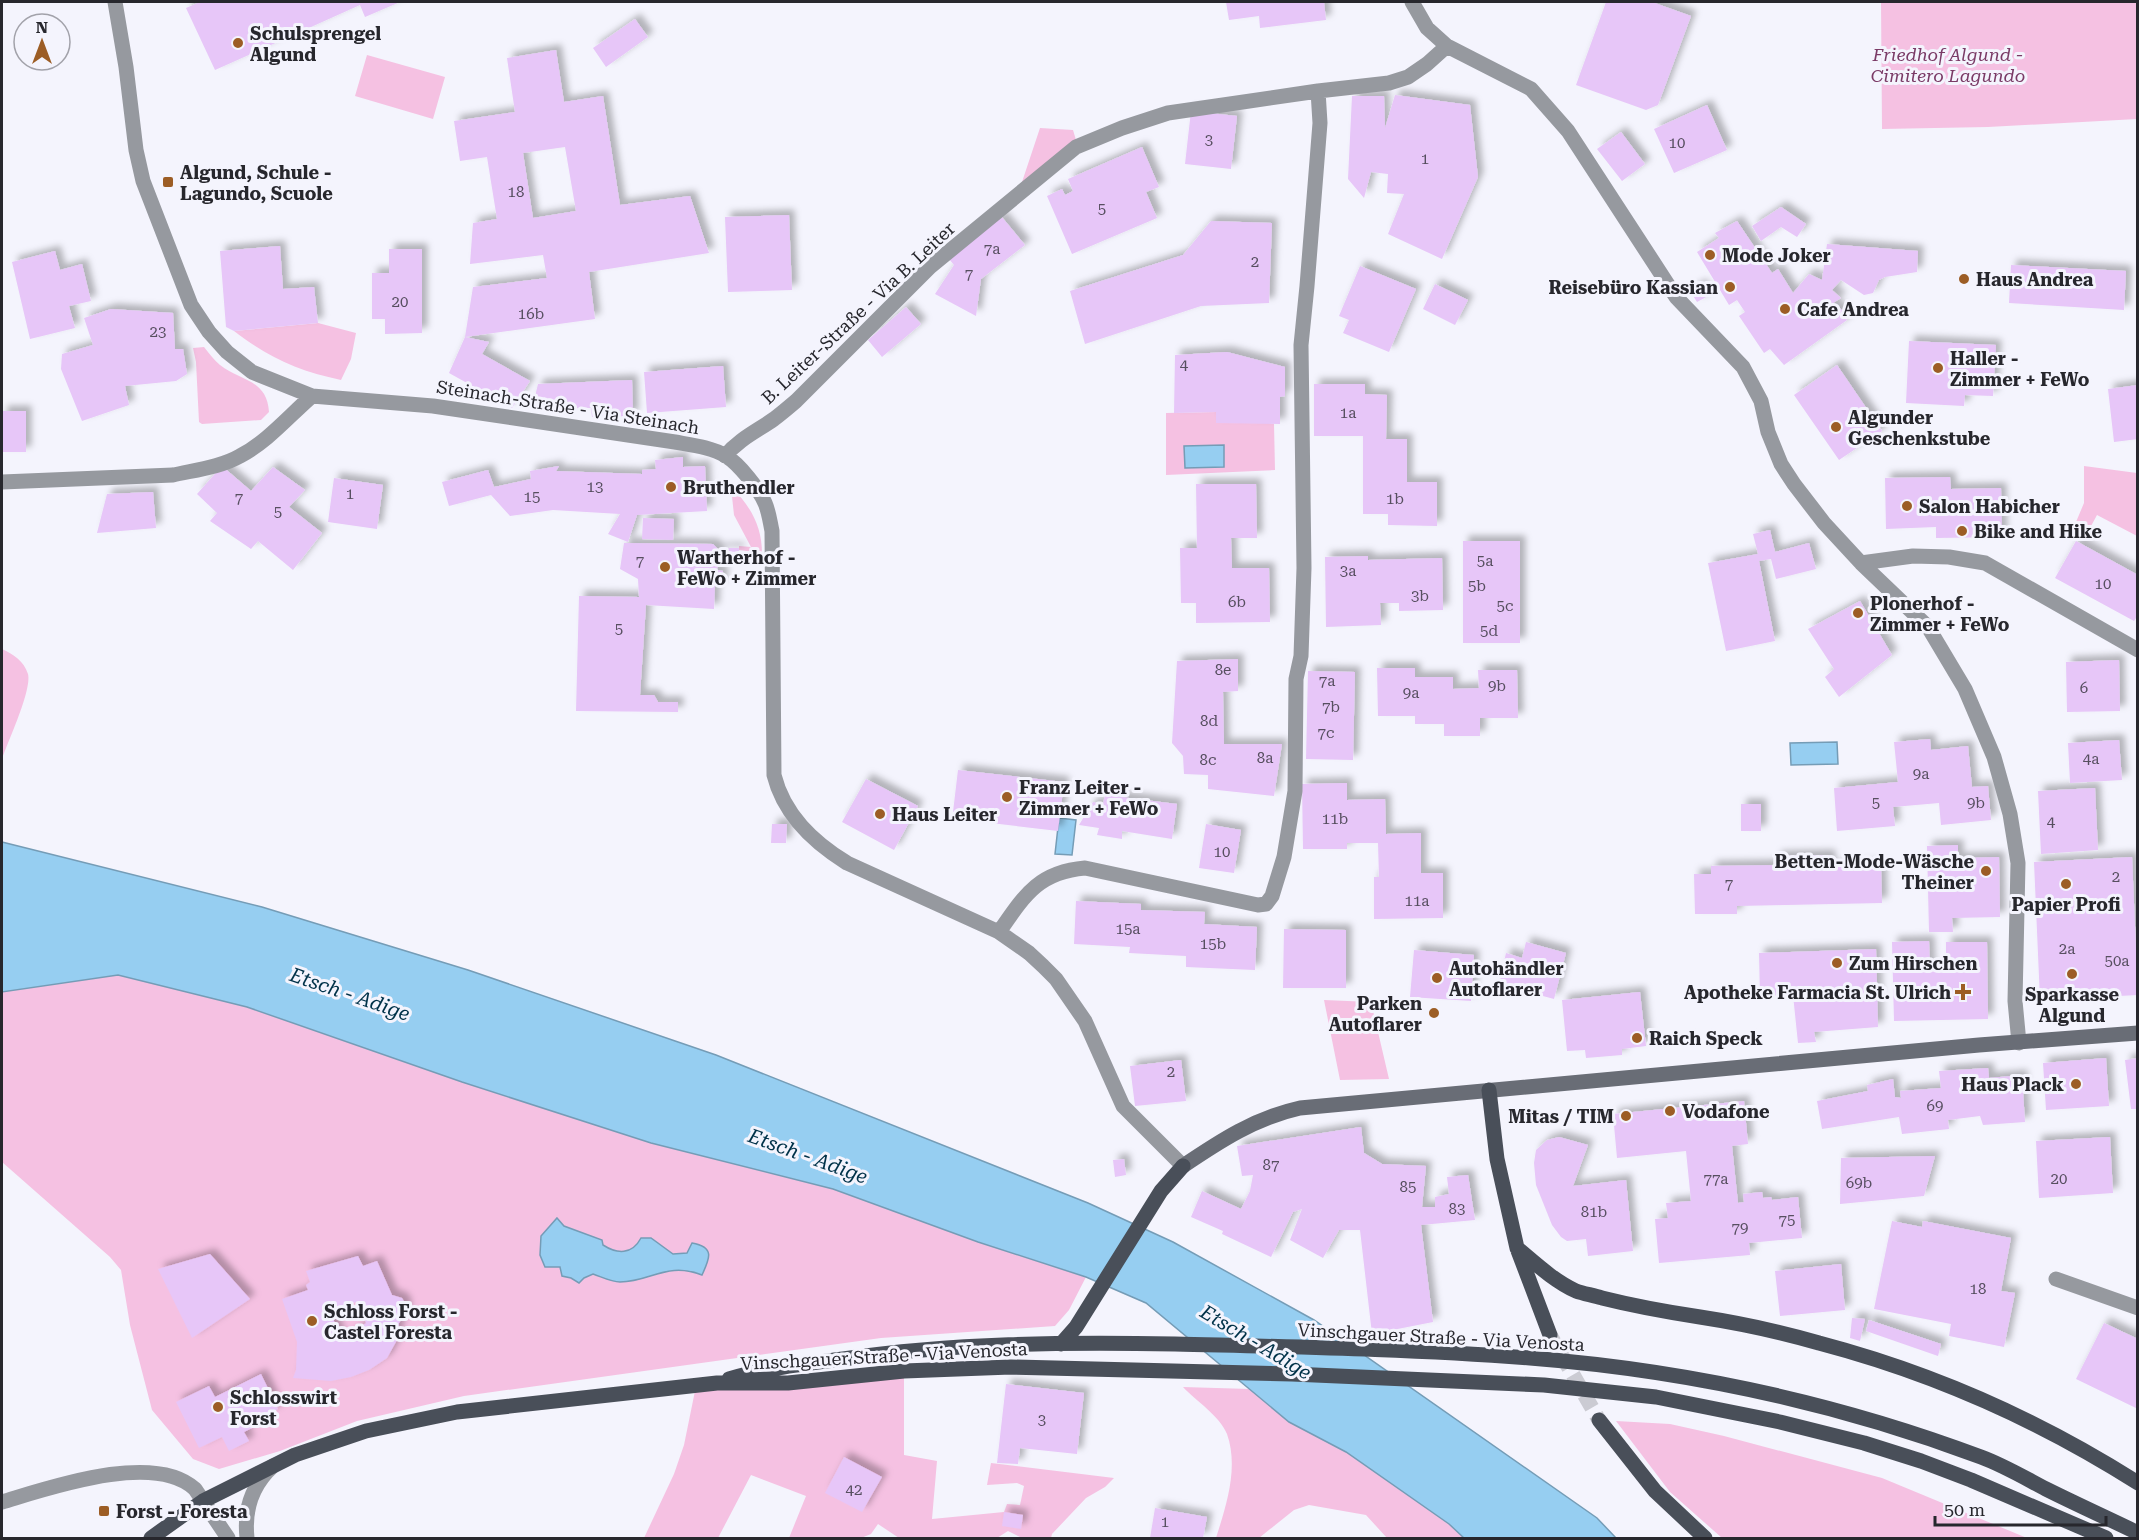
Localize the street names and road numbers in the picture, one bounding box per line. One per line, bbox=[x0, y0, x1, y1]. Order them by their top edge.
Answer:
street label: B. Leiter-Straße - Via B. Leiter bbox=[757, 218, 959, 408]
street label: Steinach-Straße - Via Steinach bbox=[435, 376, 701, 438]
street label: Vinschgauer Straße - Via Venosta bbox=[1297, 1319, 1585, 1355]
street label: Vinschgauer Straße - Via Venosta bbox=[740, 1338, 1028, 1374]

